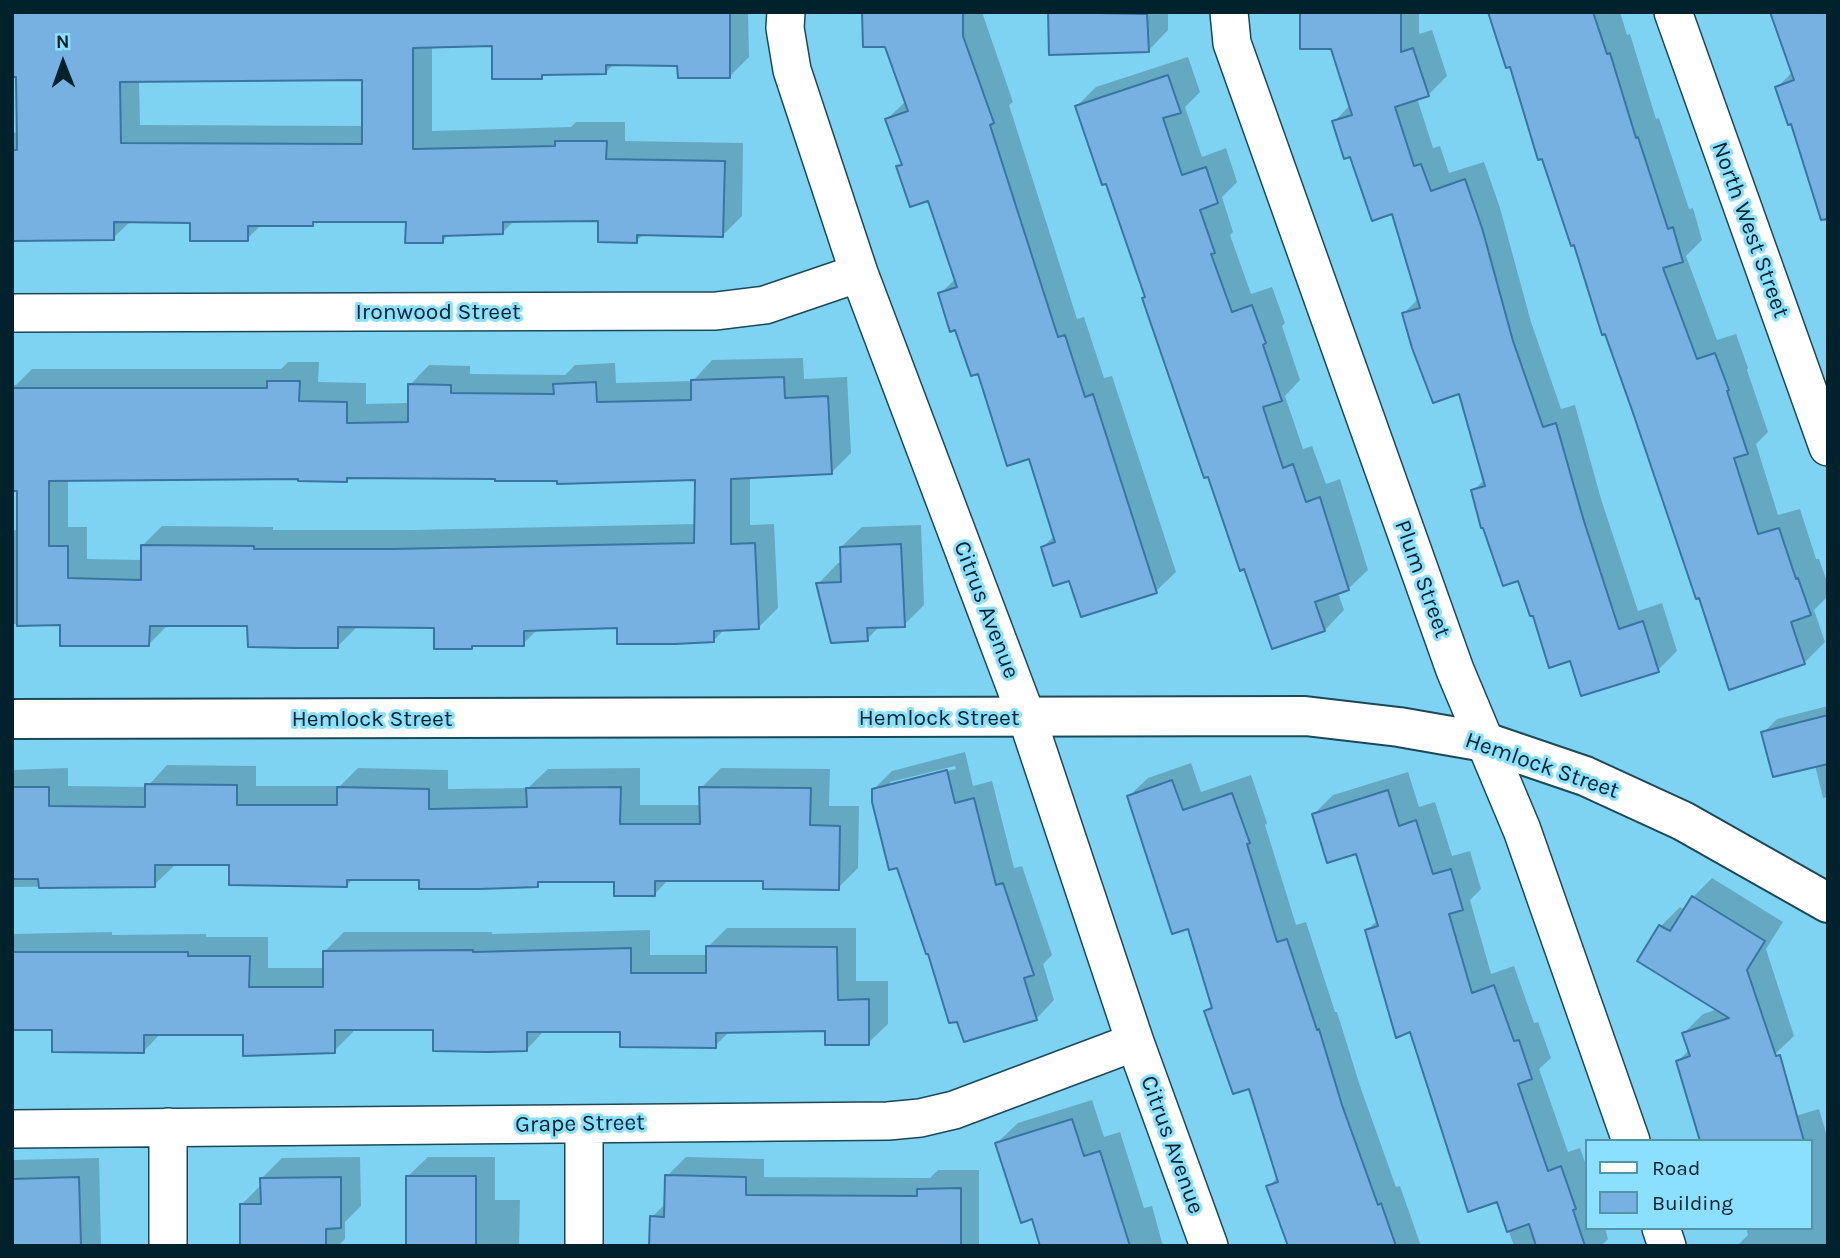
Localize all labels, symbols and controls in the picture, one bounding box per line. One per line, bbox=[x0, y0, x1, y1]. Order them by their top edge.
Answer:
north arrow bbox=[28, 28, 98, 98]
text: N bbox=[56, 31, 70, 53]
street label: North West Street bbox=[1705, 138, 1795, 322]
street label: Ironwood Street bbox=[355, 298, 521, 326]
street label: Plum Street bbox=[1388, 516, 1456, 642]
street label: Citrus Avenue bbox=[947, 537, 1025, 683]
street label: Hemlock Street bbox=[858, 704, 1020, 732]
street label: Hemlock Street bbox=[291, 705, 453, 733]
street label: Hemlock Street bbox=[1461, 727, 1623, 805]
street label: Citrus Avenue bbox=[1134, 1072, 1210, 1218]
street label: Grape Street bbox=[515, 1109, 645, 1139]
legend bbox=[1584, 1139, 1812, 1230]
text: Road bbox=[1652, 1156, 1700, 1180]
text: Building bbox=[1652, 1191, 1733, 1215]

